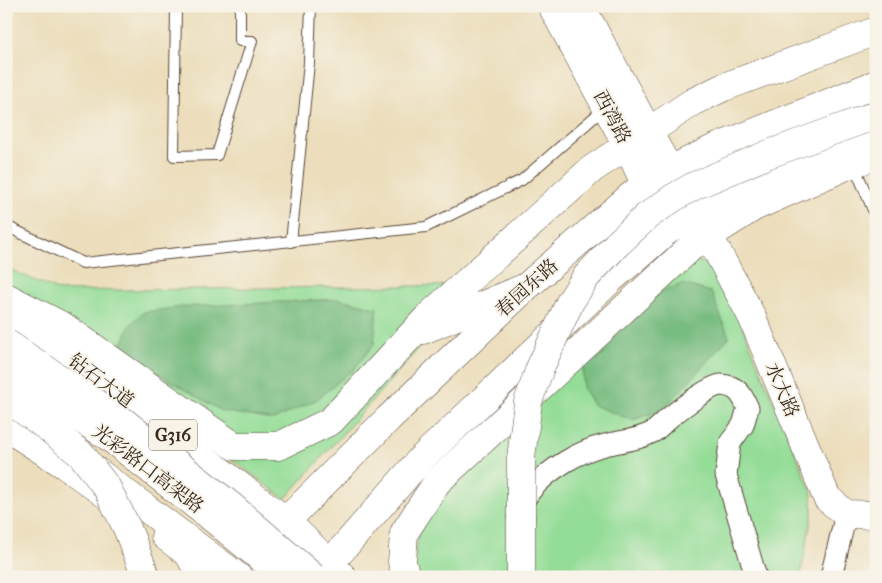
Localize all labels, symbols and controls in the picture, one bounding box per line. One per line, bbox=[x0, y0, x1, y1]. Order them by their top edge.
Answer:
street label: 西湾路 bbox=[589, 87, 635, 147]
street label: 春园东路 bbox=[491, 254, 563, 322]
street label: 钻石大道 bbox=[64, 349, 138, 413]
street label: 水大路 bbox=[761, 359, 803, 421]
street label: 光彩路口高架路 bbox=[88, 420, 208, 518]
road number: G316 bbox=[149, 420, 197, 450]

